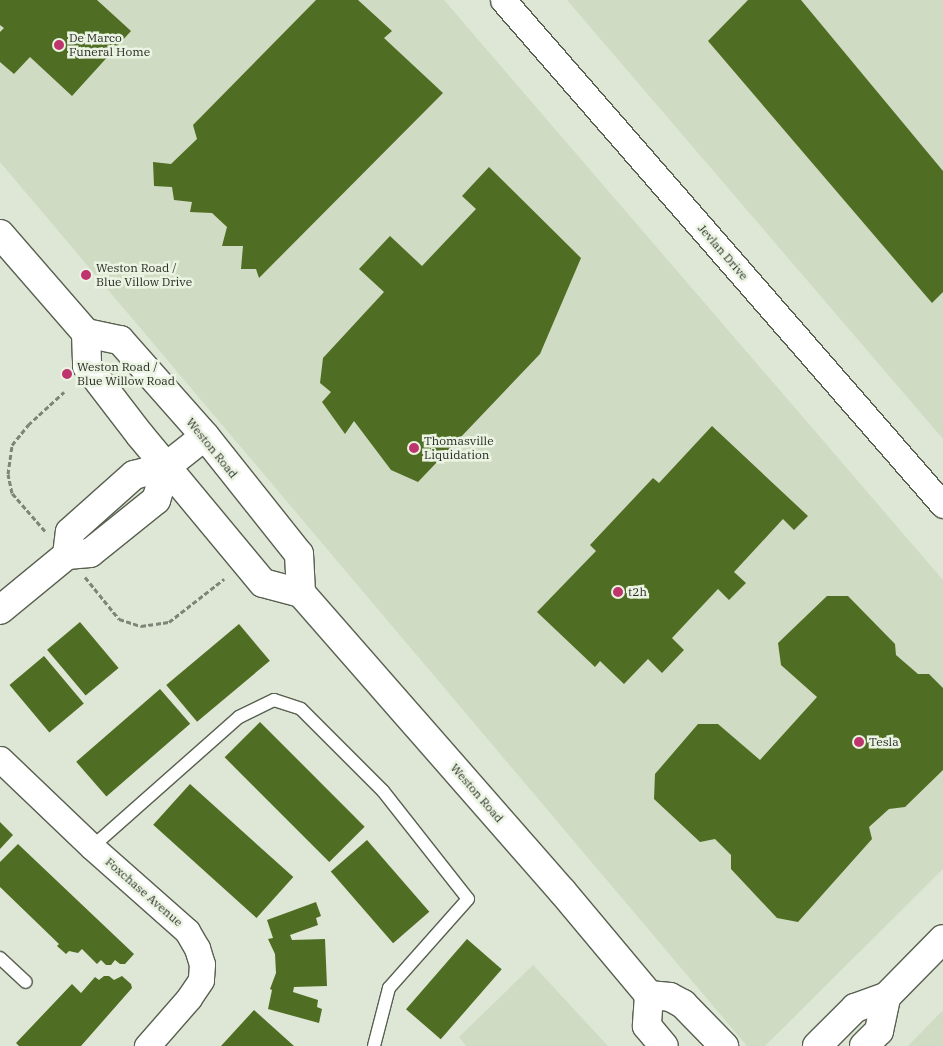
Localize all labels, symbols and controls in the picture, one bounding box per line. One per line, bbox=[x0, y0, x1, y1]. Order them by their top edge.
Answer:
place label: De Marco Funeral Home bbox=[69, 31, 150, 59]
marker: De Marco Funeral Home bbox=[53, 39, 65, 51]
street label: Jevlan Drive bbox=[695, 221, 751, 283]
place label: Weston Road / Blue Villow Drive bbox=[96, 261, 192, 289]
marker: Weston Road / Blue Villow Drive bbox=[80, 269, 92, 281]
place label: Weston Road / Blue Willow Road bbox=[77, 360, 175, 388]
marker: Weston Road / Blue Willow Road bbox=[61, 368, 73, 380]
street label: Weston Road bbox=[183, 415, 241, 481]
place label: Thomasville Liquidation bbox=[424, 434, 494, 462]
marker: Thomasville Liquidation bbox=[408, 442, 420, 454]
place label: t2h bbox=[628, 585, 647, 599]
marker: t2h bbox=[612, 586, 624, 598]
place label: Tesla bbox=[869, 735, 899, 749]
marker: Tesla bbox=[853, 736, 865, 748]
street label: Weston Road bbox=[448, 761, 506, 825]
street label: Foxchase Avenue bbox=[102, 855, 186, 929]

